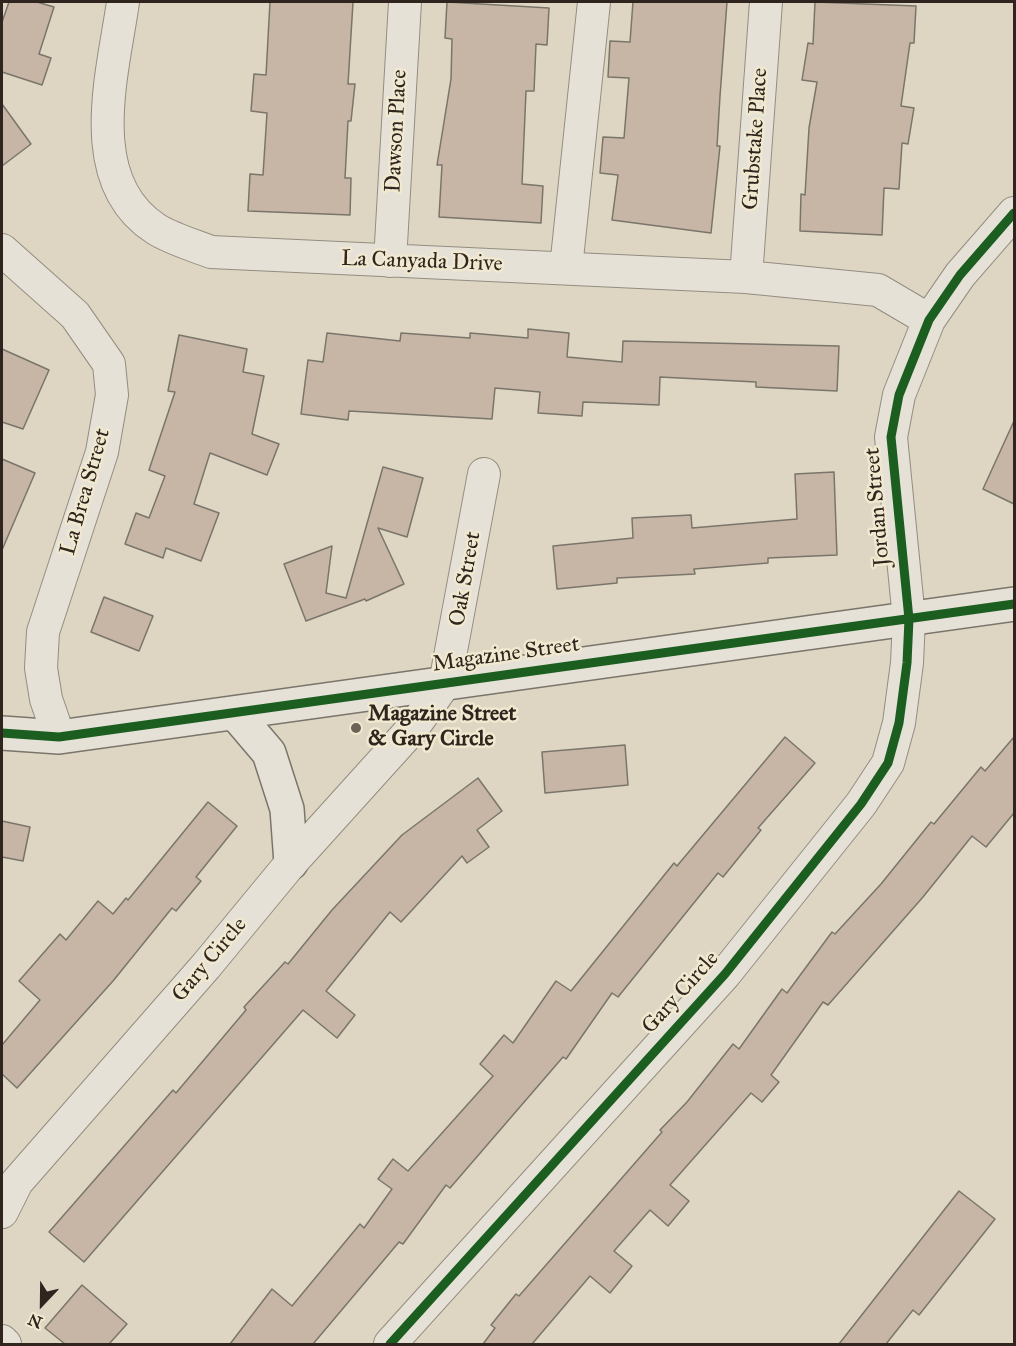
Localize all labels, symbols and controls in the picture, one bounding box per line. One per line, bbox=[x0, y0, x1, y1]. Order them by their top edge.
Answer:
street label: Grubstake Place bbox=[738, 67, 774, 211]
street label: Dawson Place bbox=[381, 69, 413, 193]
street label: La Canyada Drive bbox=[341, 246, 503, 278]
street label: La Brea Street bbox=[55, 426, 117, 558]
street label: Jordan Street bbox=[860, 446, 896, 568]
street label: Oak Street bbox=[445, 530, 487, 628]
street label: Magazine Street bbox=[431, 632, 581, 678]
place label: Magazine Street & Gary Circle bbox=[368, 702, 516, 754]
marker: Magazine Street & Gary Circle bbox=[349, 721, 363, 735]
street label: Gary Circle bbox=[167, 912, 253, 1008]
street label: Gary Circle bbox=[637, 946, 725, 1040]
north arrow bbox=[12, 1274, 72, 1334]
text: N bbox=[25, 1310, 45, 1333]

